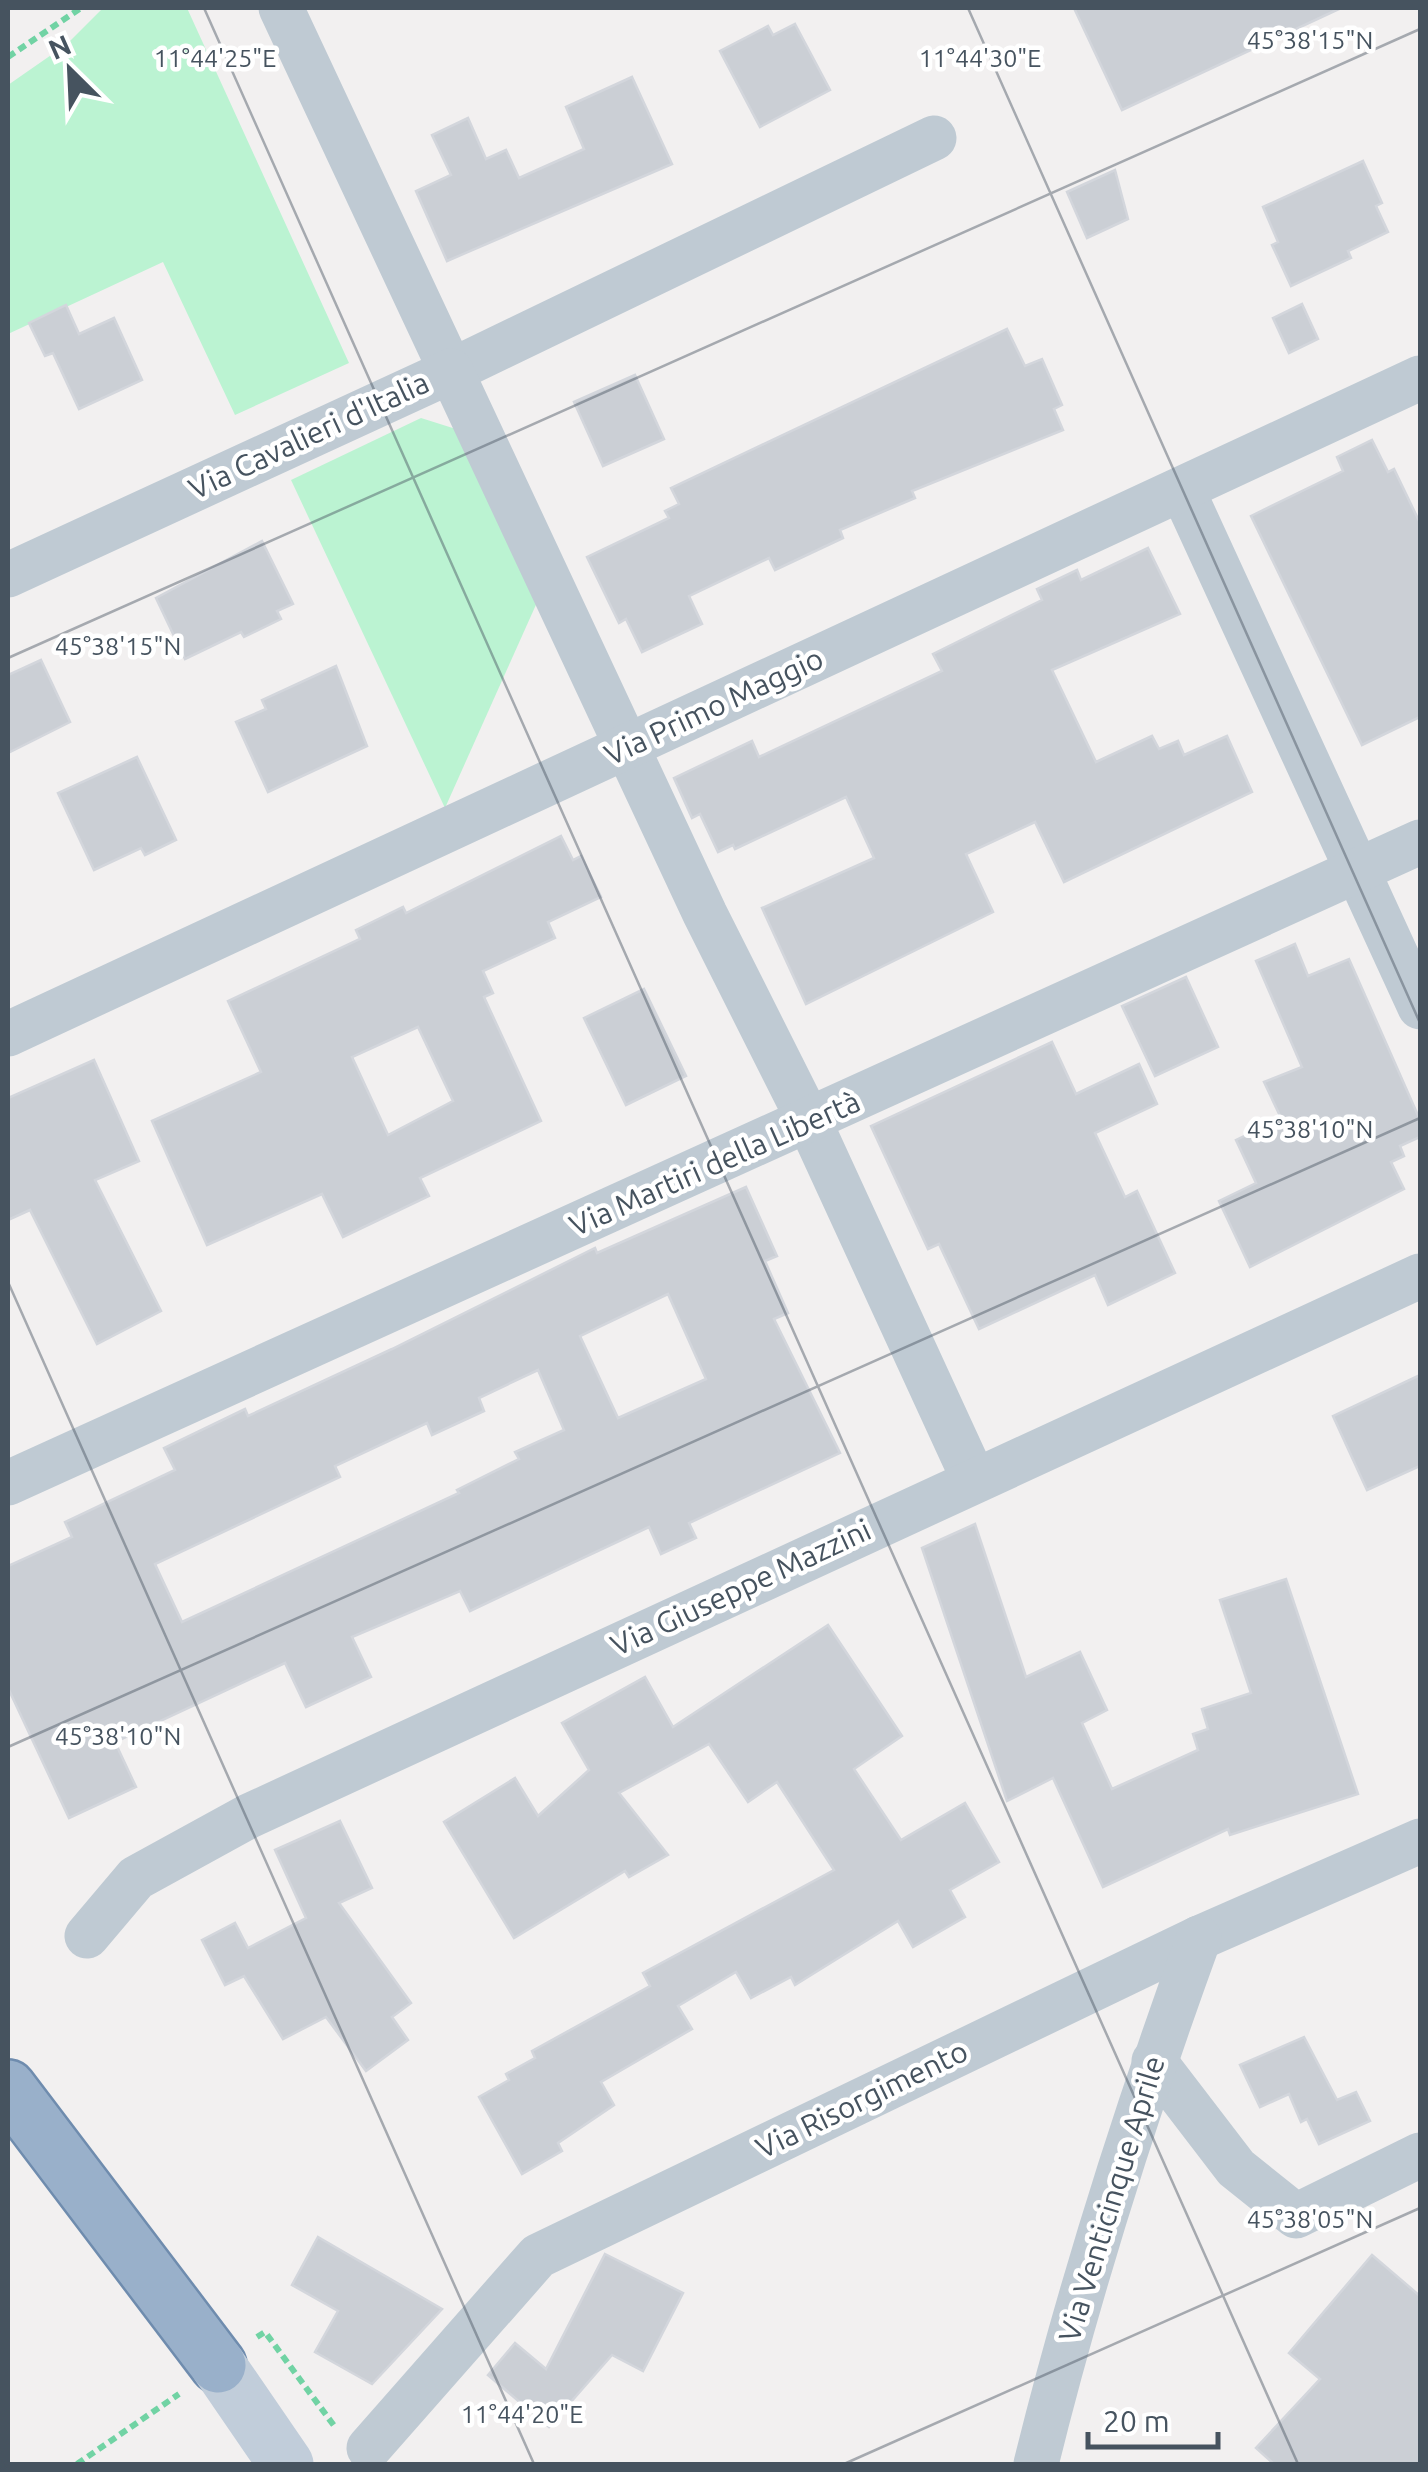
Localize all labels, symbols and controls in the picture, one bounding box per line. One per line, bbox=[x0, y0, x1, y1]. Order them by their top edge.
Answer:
north arrow bbox=[20, 20, 120, 120]
text: 45°38'15"N bbox=[1247, 26, 1373, 54]
text: N bbox=[44, 28, 75, 65]
text: 11°44'25"E bbox=[154, 44, 276, 72]
text: 11°44'30"E bbox=[919, 44, 1041, 72]
street label: Via Cavalieri d'Italia bbox=[183, 365, 434, 506]
text: 45°38'15"N bbox=[55, 632, 181, 660]
street label: Via Primo Maggio bbox=[599, 641, 828, 772]
street label: Via Martiri della Libertà bbox=[564, 1084, 865, 1243]
text: 45°38'10"N bbox=[1247, 1115, 1373, 1143]
street label: Via Giuseppe Mazzini bbox=[605, 1512, 876, 1662]
text: 45°38'10"N bbox=[55, 1722, 181, 1750]
street label: Via Risorgimento bbox=[750, 2033, 973, 2165]
street label: Via Venticinque Aprile bbox=[1051, 2052, 1171, 2346]
text: 45°38'05"N bbox=[1247, 2205, 1373, 2233]
scale bar bbox=[1088, 2387, 1218, 2449]
text: 11°44'20"E bbox=[461, 2400, 583, 2428]
text: 20 m bbox=[1103, 2404, 1170, 2438]

